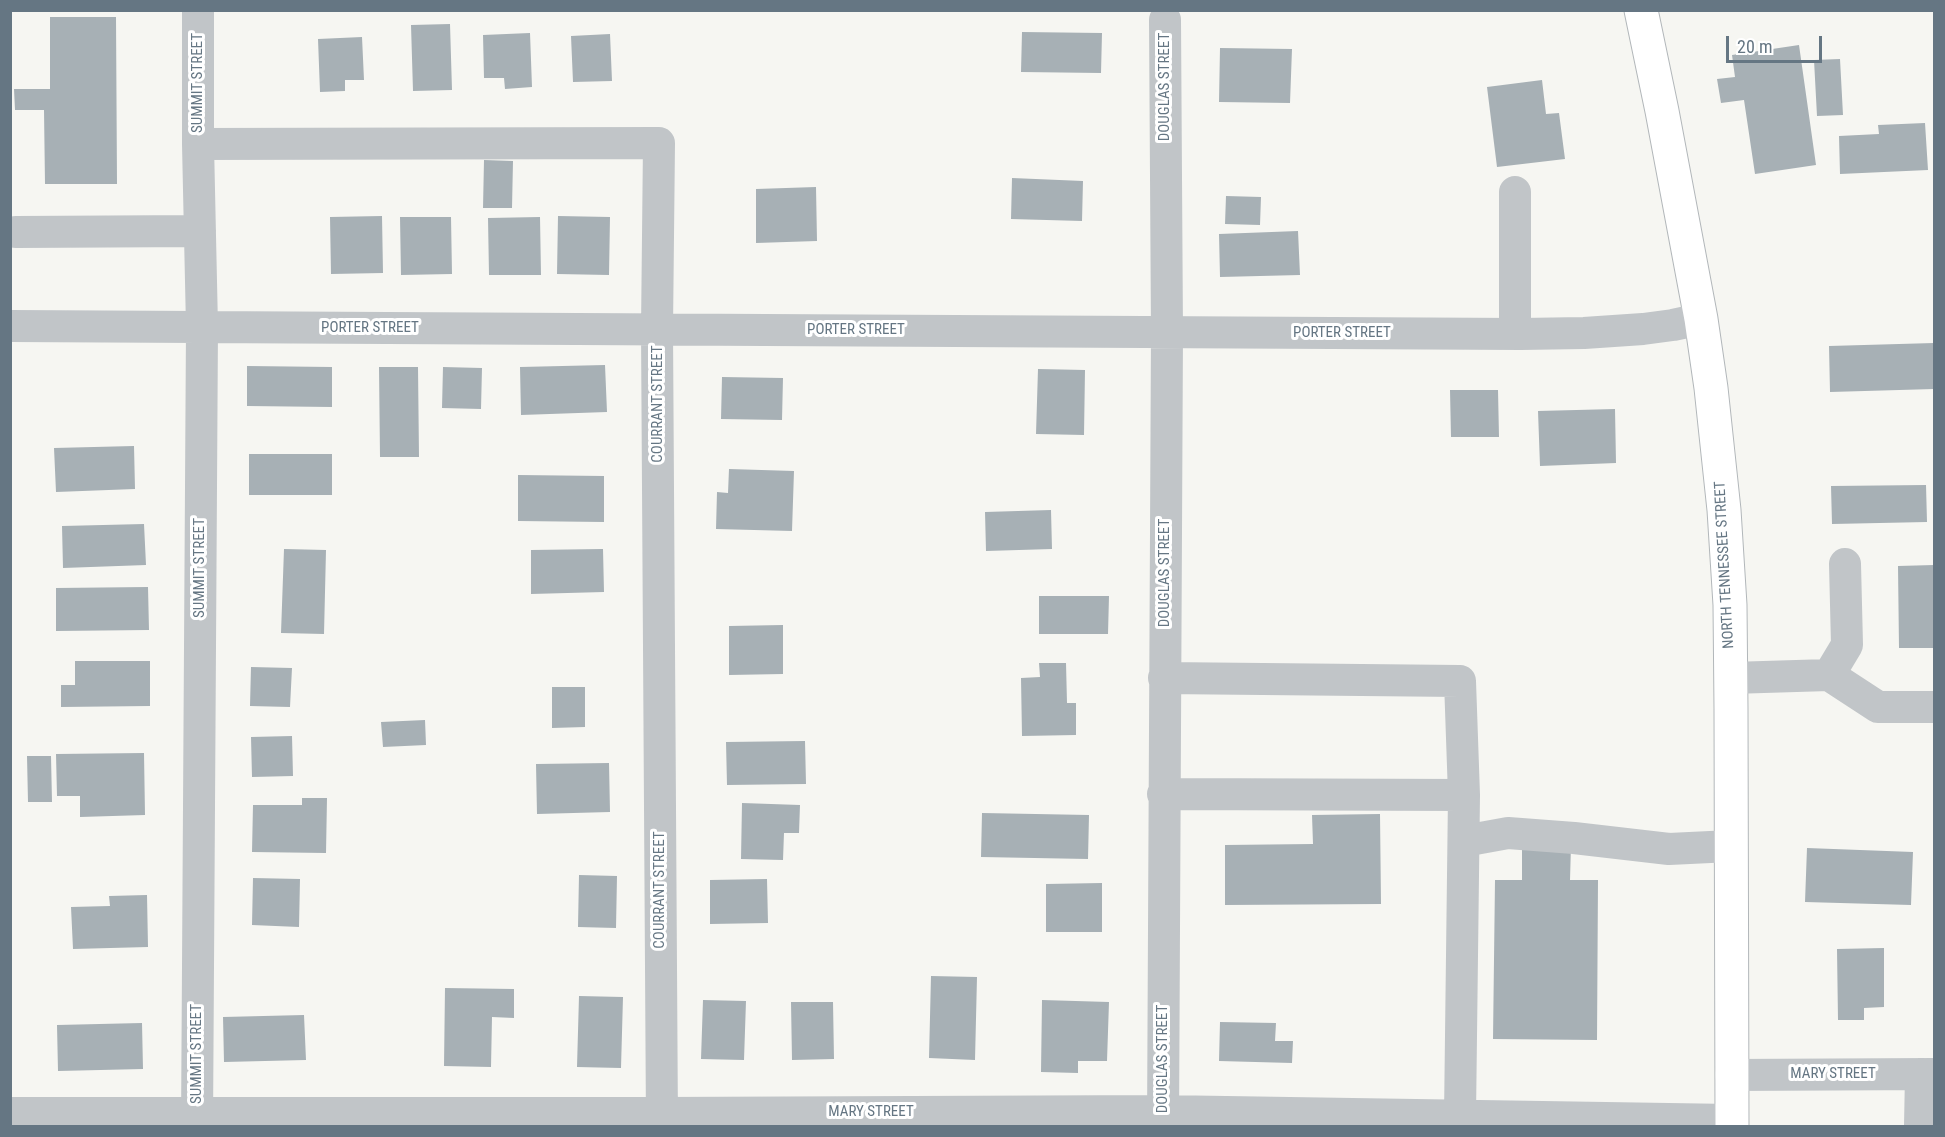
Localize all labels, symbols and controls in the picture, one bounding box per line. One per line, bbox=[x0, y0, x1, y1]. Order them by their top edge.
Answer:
scale bar bbox=[1729, 24, 1825, 62]
street label: SUMMIT STREET bbox=[189, 33, 207, 133]
street label: DOUGLAS STREET bbox=[1156, 33, 1174, 141]
text: 20 m bbox=[1737, 36, 1772, 57]
street label: PORTER STREET bbox=[321, 319, 419, 337]
street label: PORTER STREET bbox=[807, 321, 905, 339]
street label: PORTER STREET bbox=[1293, 324, 1391, 342]
street label: COURRANT STREET bbox=[649, 345, 667, 463]
street label: NORTH TENNESSEE STREET bbox=[1712, 481, 1738, 649]
street label: SUMMIT STREET bbox=[191, 518, 209, 618]
street label: DOUGLAS STREET bbox=[1156, 519, 1174, 627]
street label: COURRANT STREET bbox=[651, 831, 669, 949]
street label: SUMMIT STREET bbox=[188, 1004, 206, 1104]
street label: DOUGLAS STREET bbox=[1154, 1005, 1172, 1113]
street label: MARY STREET bbox=[1790, 1065, 1876, 1083]
street label: MARY STREET bbox=[828, 1103, 914, 1121]

